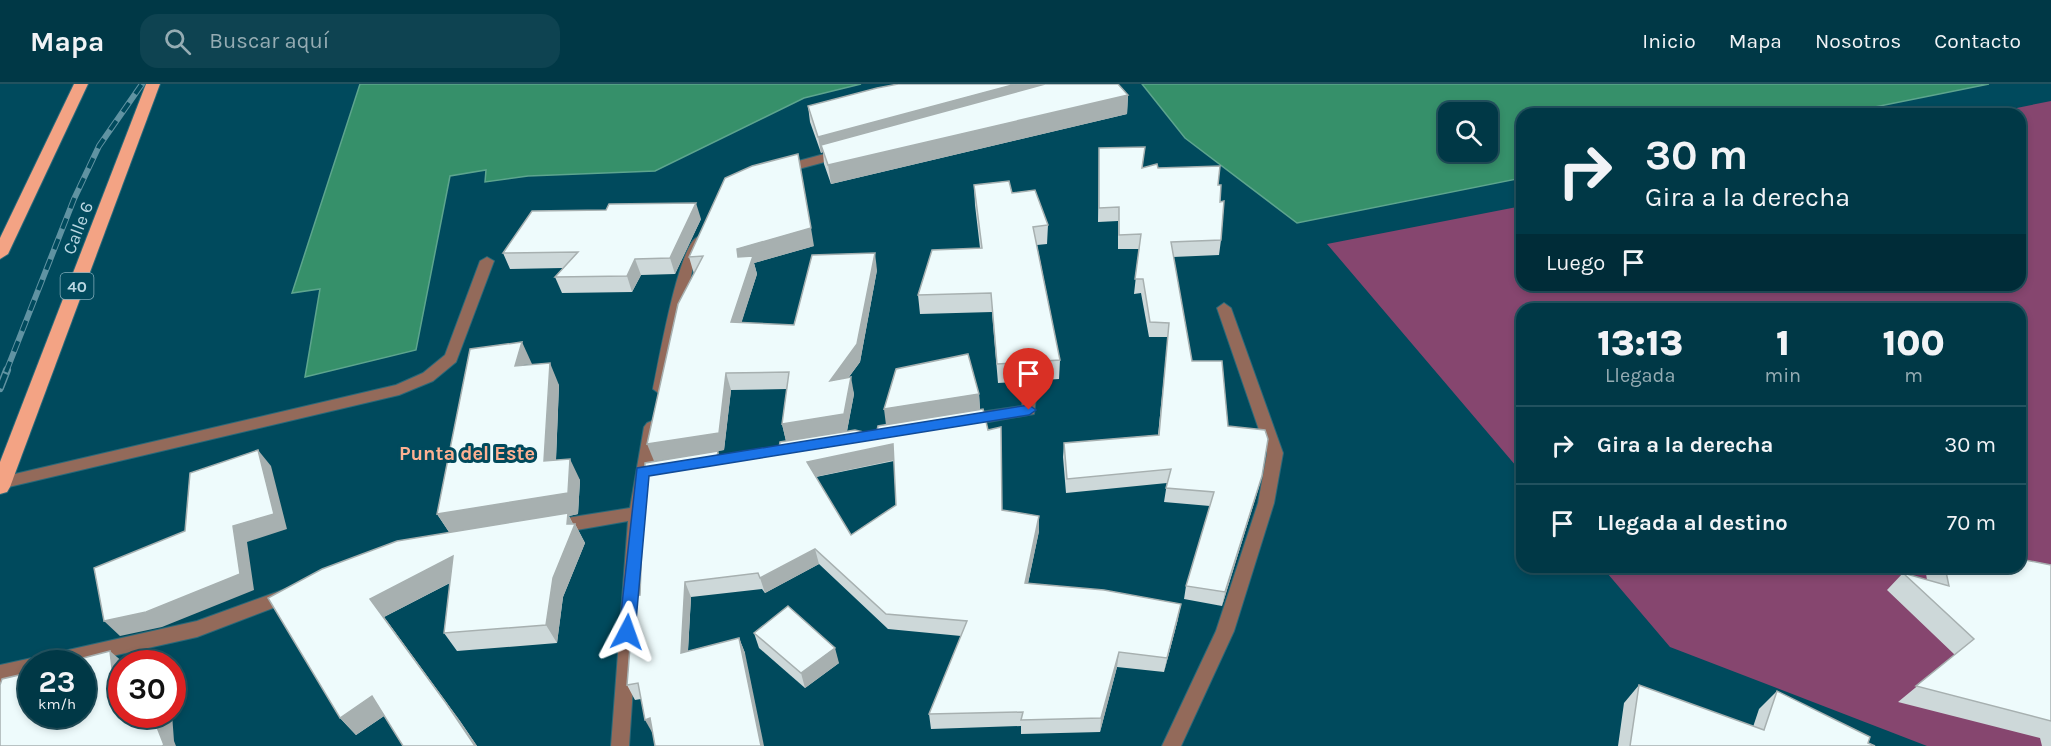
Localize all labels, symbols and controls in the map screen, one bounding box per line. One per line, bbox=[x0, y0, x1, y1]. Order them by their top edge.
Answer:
search box bbox=[140, 14, 560, 68]
text: Mapa bbox=[30, 25, 104, 58]
icon: search bbox=[161, 25, 194, 58]
text: Buscar aquí bbox=[209, 28, 329, 54]
text: Inicio bbox=[1642, 29, 1696, 53]
text: Mapa bbox=[1729, 29, 1782, 53]
text: Nosotros bbox=[1815, 29, 1901, 53]
text: Contacto bbox=[1934, 29, 2021, 53]
map controls bbox=[1438, 102, 1498, 162]
button: search bbox=[1438, 102, 1498, 162]
text: 30 m bbox=[1645, 130, 1748, 180]
icon: right bbox=[1546, 132, 1624, 210]
text: Gira a la derecha bbox=[1645, 181, 1850, 213]
street label: Calle 6 bbox=[58, 198, 98, 258]
icon: arrive bbox=[1617, 246, 1650, 279]
text: Luego bbox=[1546, 250, 1605, 276]
road number: 40 bbox=[60, 273, 94, 299]
text: 13:13 bbox=[1597, 322, 1683, 364]
text: 1 bbox=[1776, 322, 1790, 364]
text: 100 bbox=[1882, 322, 1945, 364]
pin bbox=[1003, 348, 1054, 410]
icon: arrive bbox=[1012, 357, 1045, 390]
text: Llegada bbox=[1605, 364, 1675, 387]
text: min bbox=[1764, 364, 1801, 387]
text: m bbox=[1904, 364, 1923, 387]
icon: right bbox=[1546, 429, 1579, 462]
text: Gira a la derecha bbox=[1597, 432, 1773, 458]
text: 30 m bbox=[1944, 432, 1996, 458]
district label: Punta del Este bbox=[399, 442, 535, 465]
icon: arrive bbox=[1546, 507, 1579, 540]
text: Llegada al destino bbox=[1597, 510, 1788, 536]
text: 70 m bbox=[1947, 510, 1996, 536]
position arrow bbox=[595, 600, 659, 664]
speed limit sign: 30 bbox=[108, 650, 186, 728]
text: 23 bbox=[39, 664, 75, 700]
text: km/h bbox=[38, 695, 76, 713]

